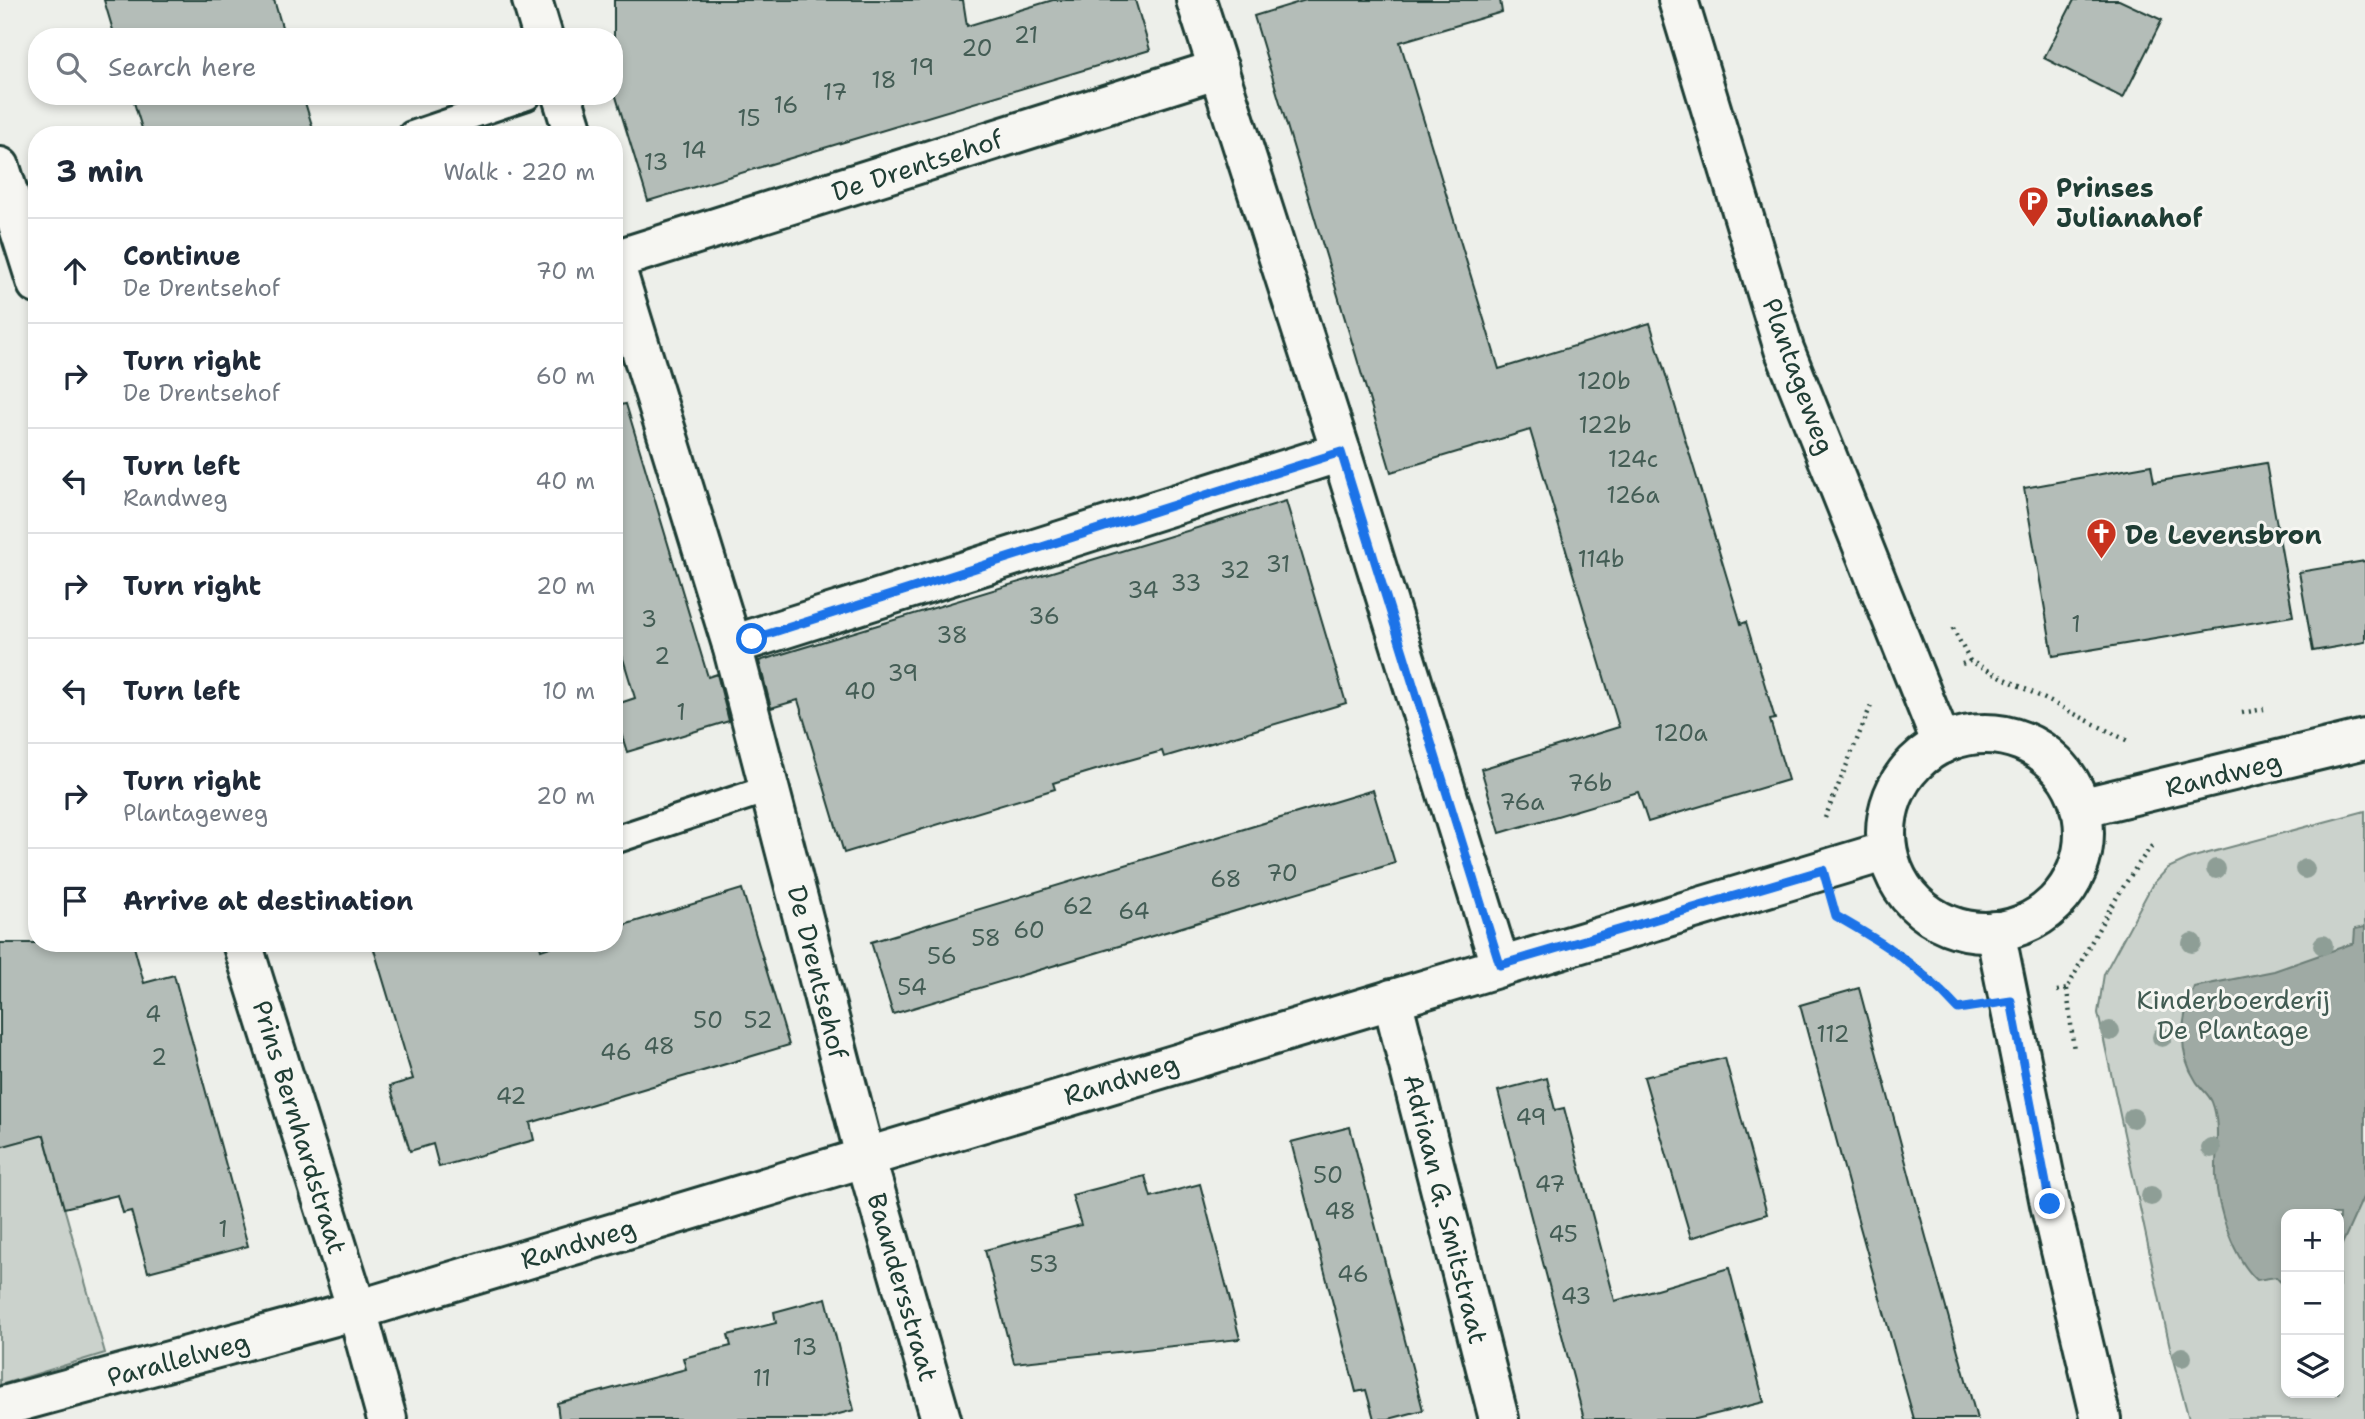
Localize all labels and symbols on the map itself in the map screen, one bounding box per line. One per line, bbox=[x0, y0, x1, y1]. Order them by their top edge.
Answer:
house number: 21 bbox=[1014, 20, 1038, 50]
house number: 20 bbox=[961, 33, 993, 63]
house number: 19 bbox=[910, 52, 934, 82]
house number: 18 bbox=[871, 65, 897, 95]
house number: 17 bbox=[823, 77, 847, 107]
house number: 16 bbox=[774, 90, 798, 120]
house number: 15 bbox=[737, 103, 761, 133]
street label: De Drentsehof bbox=[827, 121, 1007, 209]
house number: 14 bbox=[682, 135, 706, 165]
house number: 13 bbox=[644, 147, 668, 177]
place label: Prinses Julianahof bbox=[2056, 170, 2203, 235]
parking icon: Prinses Julianahof bbox=[2016, 185, 2050, 229]
street label: Plantageweg bbox=[1755, 293, 1843, 459]
house number: 120b bbox=[1577, 366, 1631, 396]
house number: 122b bbox=[1578, 410, 1632, 440]
house number: 124c bbox=[1608, 444, 1658, 474]
house number: 126a bbox=[1606, 480, 1660, 510]
church icon: De Levensbron bbox=[2085, 517, 2119, 561]
place label: De Levensbron bbox=[2125, 517, 2322, 552]
house number: 114b bbox=[1577, 544, 1625, 574]
house number: 31 bbox=[1266, 549, 1290, 579]
house number: 32 bbox=[1220, 555, 1250, 585]
house number: 33 bbox=[1171, 568, 1201, 598]
house number: 34 bbox=[1127, 575, 1159, 605]
house number: 36 bbox=[1028, 601, 1060, 631]
house number: 3 bbox=[641, 604, 657, 634]
house number: 1 bbox=[2071, 609, 2081, 639]
house number: 38 bbox=[936, 620, 968, 650]
route start bbox=[736, 623, 767, 654]
house number: 2 bbox=[654, 641, 670, 671]
house number: 39 bbox=[888, 658, 918, 688]
house number: 40 bbox=[844, 676, 876, 706]
house number: 1 bbox=[676, 697, 686, 727]
house number: 120a bbox=[1654, 718, 1708, 748]
street label: Randweg bbox=[2161, 743, 2285, 805]
house number: 76b bbox=[1568, 768, 1612, 798]
house number: 76a bbox=[1499, 787, 1545, 817]
house number: 70 bbox=[1266, 858, 1298, 888]
house number: 68 bbox=[1210, 864, 1242, 894]
street label: De Drentsehof bbox=[780, 882, 857, 1063]
house number: 62 bbox=[1063, 891, 1093, 921]
house number: 64 bbox=[1118, 896, 1150, 926]
house number: 60 bbox=[1013, 915, 1045, 945]
house number: 58 bbox=[971, 923, 1001, 953]
house number: 56 bbox=[927, 941, 957, 971]
house number: 54 bbox=[897, 972, 927, 1002]
park label: Kinderboerderij De Plantage bbox=[2136, 982, 2330, 1047]
street label: Prins Bernhardstraat bbox=[245, 996, 355, 1258]
house number: 4 bbox=[145, 999, 161, 1029]
house number: 50 bbox=[693, 1005, 723, 1035]
house number: 52 bbox=[744, 1005, 773, 1035]
house number: 112 bbox=[1816, 1019, 1850, 1049]
house number: 48 bbox=[643, 1031, 675, 1061]
house number: 46 bbox=[600, 1037, 632, 1067]
house number: 2 bbox=[151, 1042, 167, 1072]
street label: Randweg bbox=[1059, 1045, 1183, 1113]
street label: Adriaan G. Smitstraat bbox=[1396, 1071, 1496, 1347]
house number: 42 bbox=[496, 1081, 526, 1111]
house number: 49 bbox=[1515, 1102, 1547, 1132]
house number: 50 bbox=[1313, 1160, 1343, 1190]
house number: 47 bbox=[1535, 1169, 1565, 1199]
route end bbox=[2034, 1188, 2065, 1219]
street label: Baandersstraat bbox=[859, 1189, 947, 1385]
house number: 48 bbox=[1324, 1196, 1356, 1226]
street label: Randweg bbox=[516, 1209, 640, 1277]
house number: 1 bbox=[218, 1214, 228, 1244]
house number: 45 bbox=[1548, 1219, 1578, 1249]
house number: 53 bbox=[1029, 1249, 1059, 1279]
house number: 46 bbox=[1337, 1259, 1369, 1289]
house number: 43 bbox=[1561, 1281, 1591, 1311]
street label: Parallelweg bbox=[103, 1323, 253, 1395]
house number: 13 bbox=[793, 1332, 817, 1362]
house number: 11 bbox=[753, 1363, 771, 1393]

